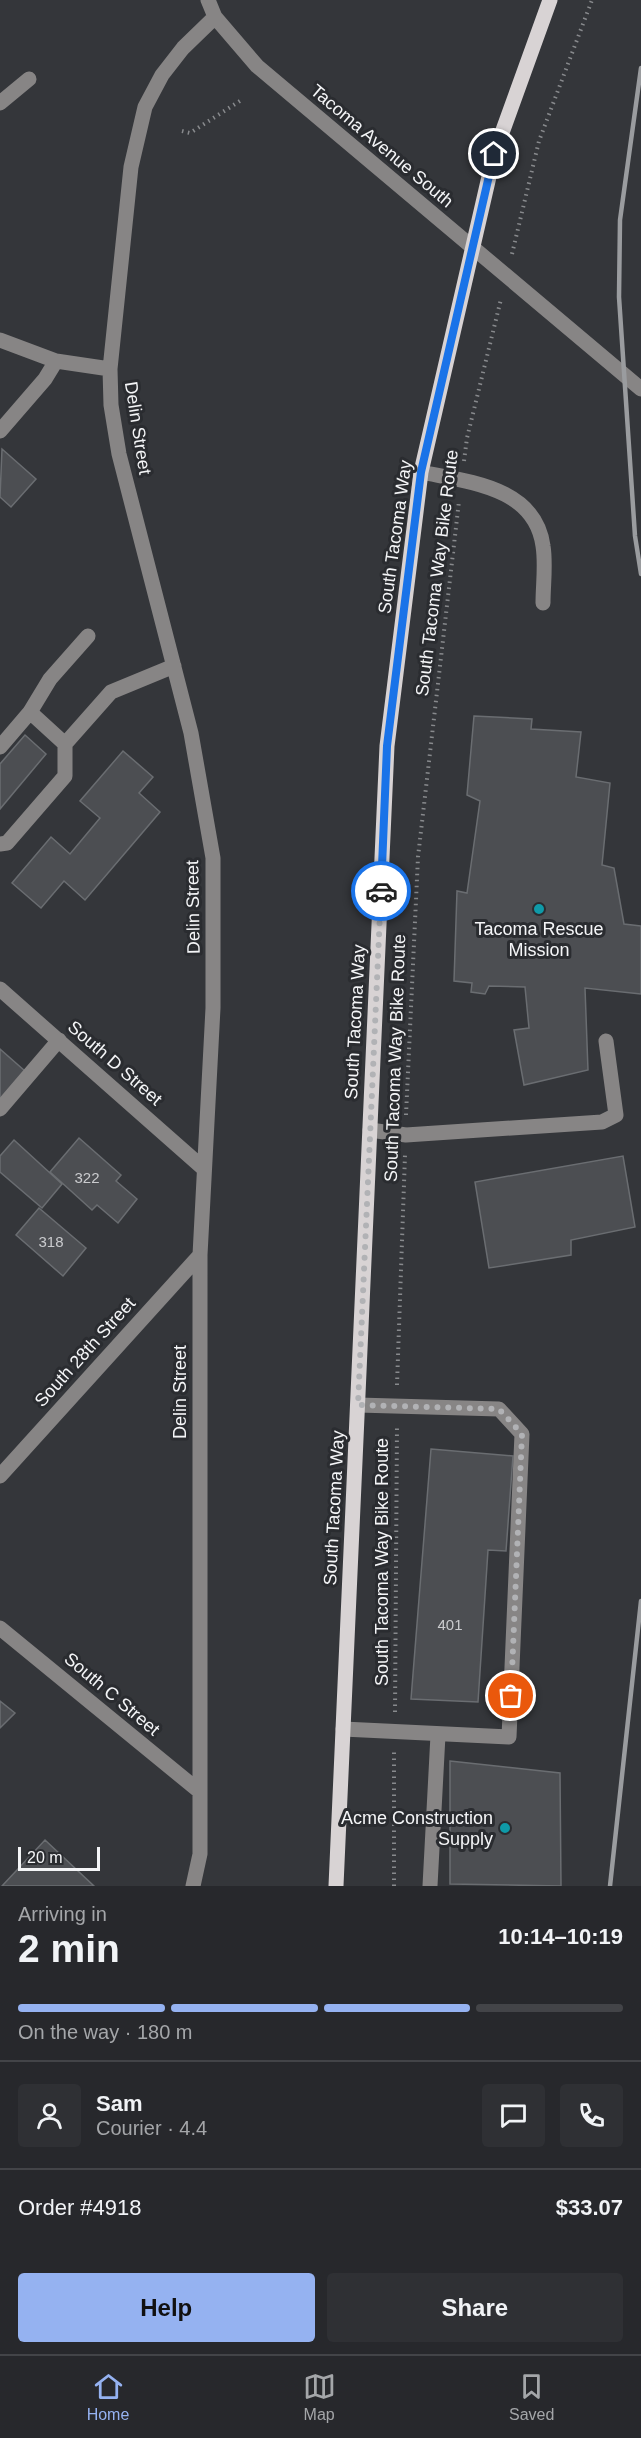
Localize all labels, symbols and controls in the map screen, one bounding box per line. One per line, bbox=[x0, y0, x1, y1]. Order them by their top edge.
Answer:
street label: Tacoma Avenue South bbox=[307, 81, 457, 211]
pin bbox=[468, 128, 519, 179]
icon: home bbox=[477, 137, 510, 170]
street label: Delin Street bbox=[121, 380, 155, 476]
street label: South Tacoma Way Bike Route bbox=[412, 449, 462, 697]
street label: South Tacoma Way bbox=[374, 459, 416, 615]
street label: Delin Street bbox=[182, 860, 204, 954]
courier bbox=[351, 861, 411, 921]
icon: car bbox=[365, 875, 398, 908]
marker: Tacoma Rescue Mission bbox=[532, 902, 546, 916]
place label: Tacoma Rescue Mission bbox=[474, 919, 604, 960]
street label: South Tacoma Way Bike Route bbox=[381, 934, 409, 1182]
street label: South Tacoma Way bbox=[341, 944, 369, 1100]
street label: South D Street bbox=[64, 1017, 166, 1109]
house number: 322 bbox=[74, 1169, 100, 1186]
house number: 318 bbox=[38, 1233, 64, 1250]
street label: South 28th Street bbox=[31, 1293, 139, 1411]
street label: Delin Street bbox=[170, 1345, 190, 1439]
street label: South Tacoma Way bbox=[320, 1430, 348, 1586]
street label: South Tacoma Way Bike Route bbox=[372, 1438, 392, 1686]
house number: 401 bbox=[437, 1616, 463, 1633]
street label: South C Street bbox=[60, 1648, 164, 1740]
pin bbox=[485, 1670, 536, 1721]
icon: bag bbox=[494, 1679, 527, 1712]
place label: Acme Construction Supply bbox=[341, 1808, 493, 1849]
marker: Acme Construction Supply bbox=[498, 1821, 512, 1835]
scale bar bbox=[18, 1844, 100, 1872]
text: 20 m bbox=[27, 1849, 63, 1866]
text: Arriving in bbox=[18, 1903, 107, 1925]
text: 10:14–10:19 bbox=[498, 1924, 623, 1949]
text: 2 min bbox=[18, 1927, 120, 1970]
text: On the way · 180 m bbox=[18, 2021, 193, 2043]
button: person bbox=[18, 2084, 81, 2147]
button: chat bbox=[482, 2084, 545, 2147]
button: phone bbox=[560, 2084, 623, 2147]
text: Sam bbox=[96, 2091, 142, 2116]
text: Courier · 4.4 bbox=[96, 2117, 207, 2139]
text: Order #4918 bbox=[18, 2195, 142, 2220]
text: $33.07 bbox=[556, 2195, 623, 2220]
button: Help bbox=[18, 2273, 315, 2342]
button: Share bbox=[327, 2273, 623, 2342]
tab: Home bbox=[87, 2370, 129, 2424]
tab: Map bbox=[303, 2370, 336, 2424]
tab: Saved bbox=[509, 2370, 554, 2424]

